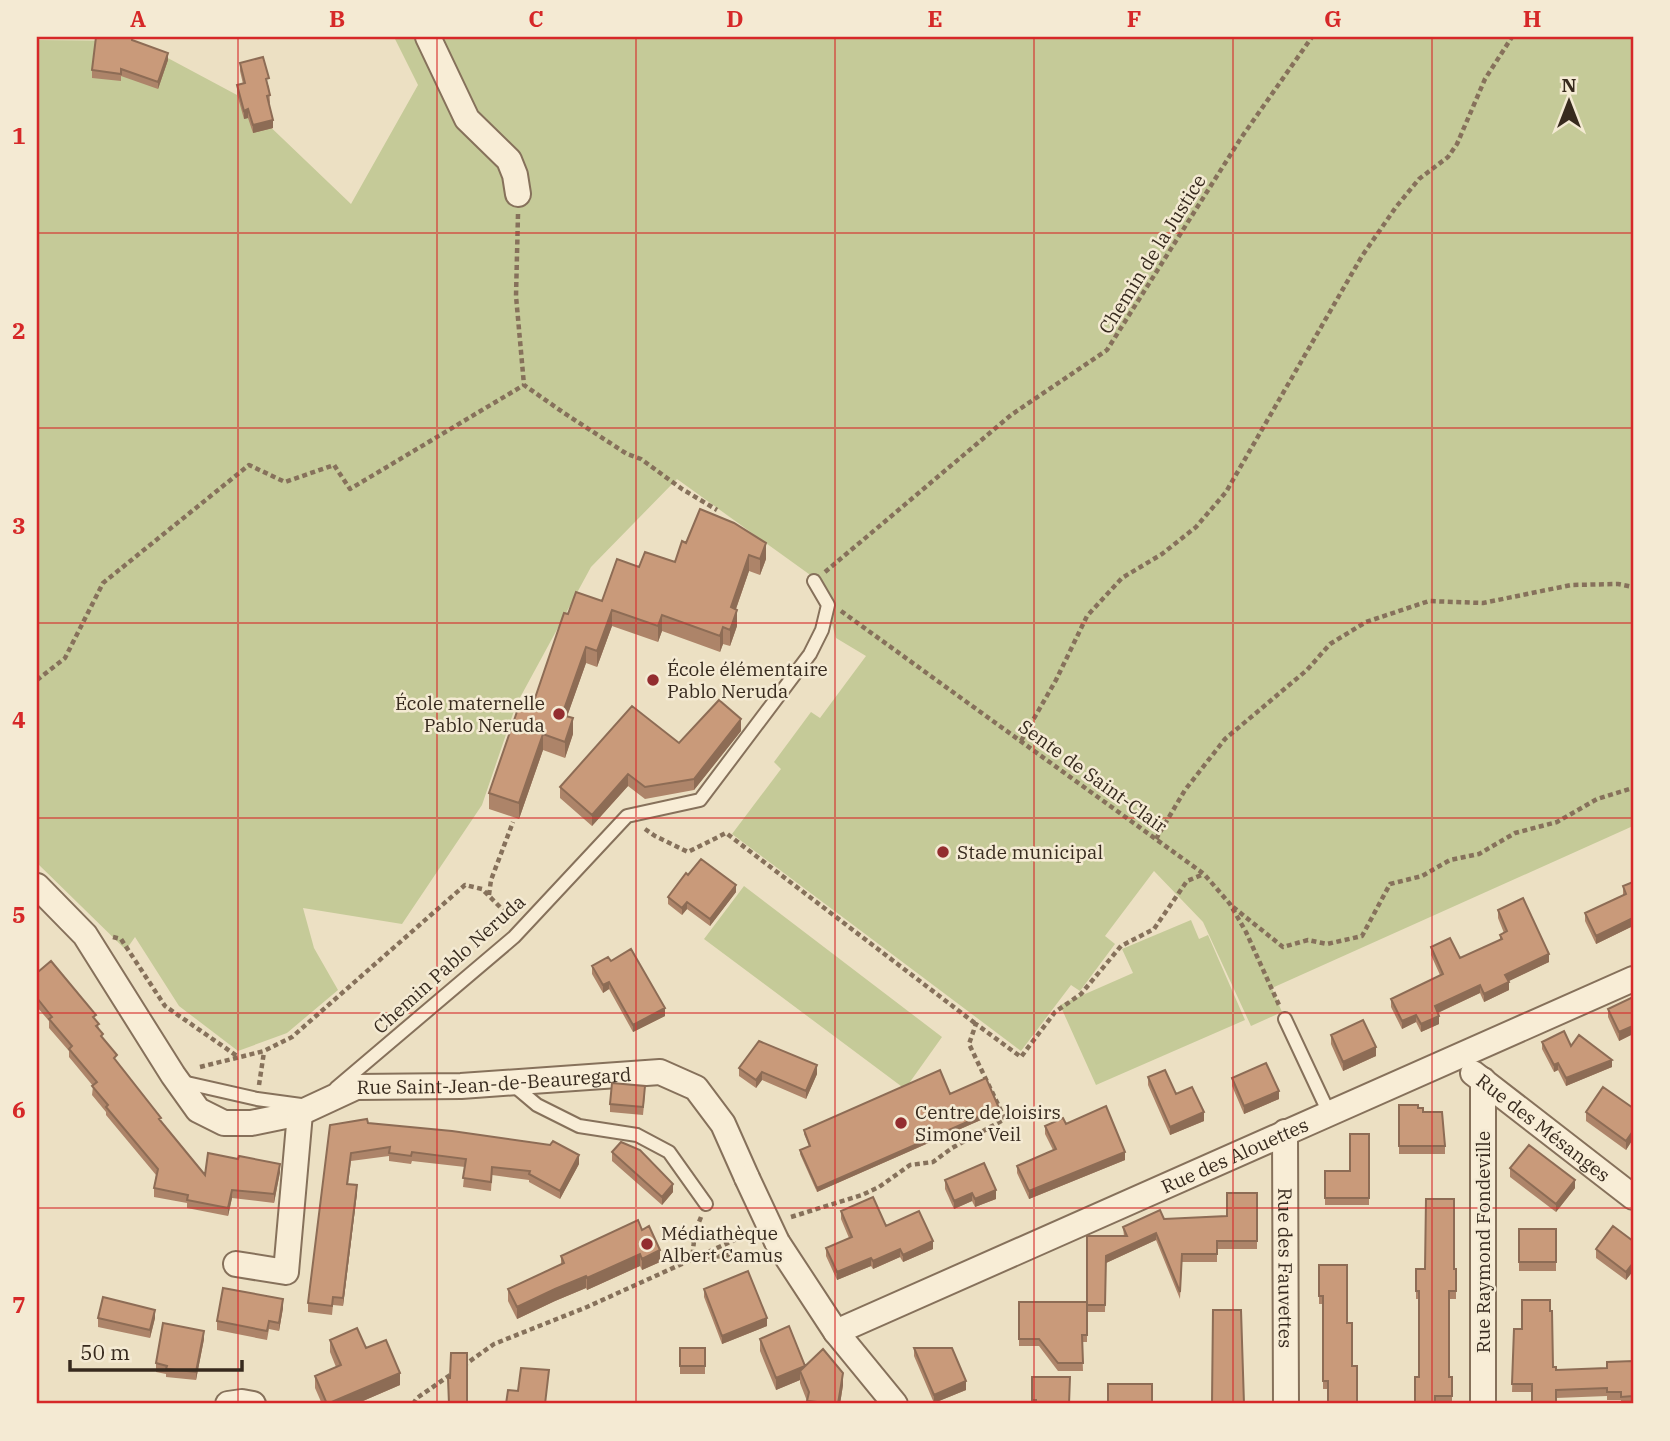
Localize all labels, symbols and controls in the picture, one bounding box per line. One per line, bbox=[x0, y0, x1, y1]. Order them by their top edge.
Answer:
text: A bbox=[130, 3, 146, 33]
text: B bbox=[329, 3, 345, 33]
text: C bbox=[528, 3, 544, 33]
text: D bbox=[726, 3, 744, 33]
text: E bbox=[927, 3, 943, 33]
text: F bbox=[1127, 3, 1141, 33]
text: G bbox=[1324, 3, 1342, 33]
text: H bbox=[1523, 3, 1541, 33]
north arrow bbox=[1534, 66, 1604, 136]
text: N bbox=[1561, 73, 1577, 97]
text: 1 bbox=[12, 120, 26, 150]
street label: Chemin de la Justice bbox=[1093, 170, 1211, 338]
text: 2 bbox=[12, 315, 26, 345]
text: 3 bbox=[12, 510, 26, 540]
place label: École élémentaire Pablo Neruda bbox=[667, 657, 828, 703]
marker: École élémentaire Pablo Neruda bbox=[645, 672, 661, 688]
place label: École maternelle Pablo Neruda bbox=[395, 691, 545, 737]
text: 4 bbox=[12, 704, 26, 734]
marker: École maternelle Pablo Neruda bbox=[551, 706, 567, 722]
street label: Sente de Saint-Clair bbox=[1014, 714, 1172, 838]
place label: Stade municipal bbox=[957, 840, 1103, 864]
marker: Stade municipal bbox=[935, 844, 951, 860]
street label: Chemin Pablo Neruda bbox=[368, 889, 530, 1039]
text: 5 bbox=[12, 899, 26, 929]
street label: Rue Saint-Jean-de-Beauregard bbox=[357, 1062, 632, 1099]
street label: Rue des Mésanges bbox=[1472, 1068, 1615, 1187]
text: 6 bbox=[12, 1094, 26, 1124]
place label: Centre de loisirs Simone Veil bbox=[915, 1100, 1061, 1146]
street label: Rue des Alouettes bbox=[1157, 1112, 1312, 1198]
marker: Centre de loisirs Simone Veil bbox=[893, 1115, 909, 1131]
street label: Rue Raymond Fondeville bbox=[1471, 1131, 1495, 1353]
street label: Rue des Fauvettes bbox=[1273, 1188, 1298, 1348]
place label: Médiathèque Albert Camus bbox=[661, 1221, 783, 1267]
marker: Médiathèque Albert Camus bbox=[639, 1236, 655, 1252]
text: 7 bbox=[12, 1289, 26, 1319]
scale bar bbox=[70, 1329, 242, 1373]
text: 50 m bbox=[80, 1338, 130, 1366]

